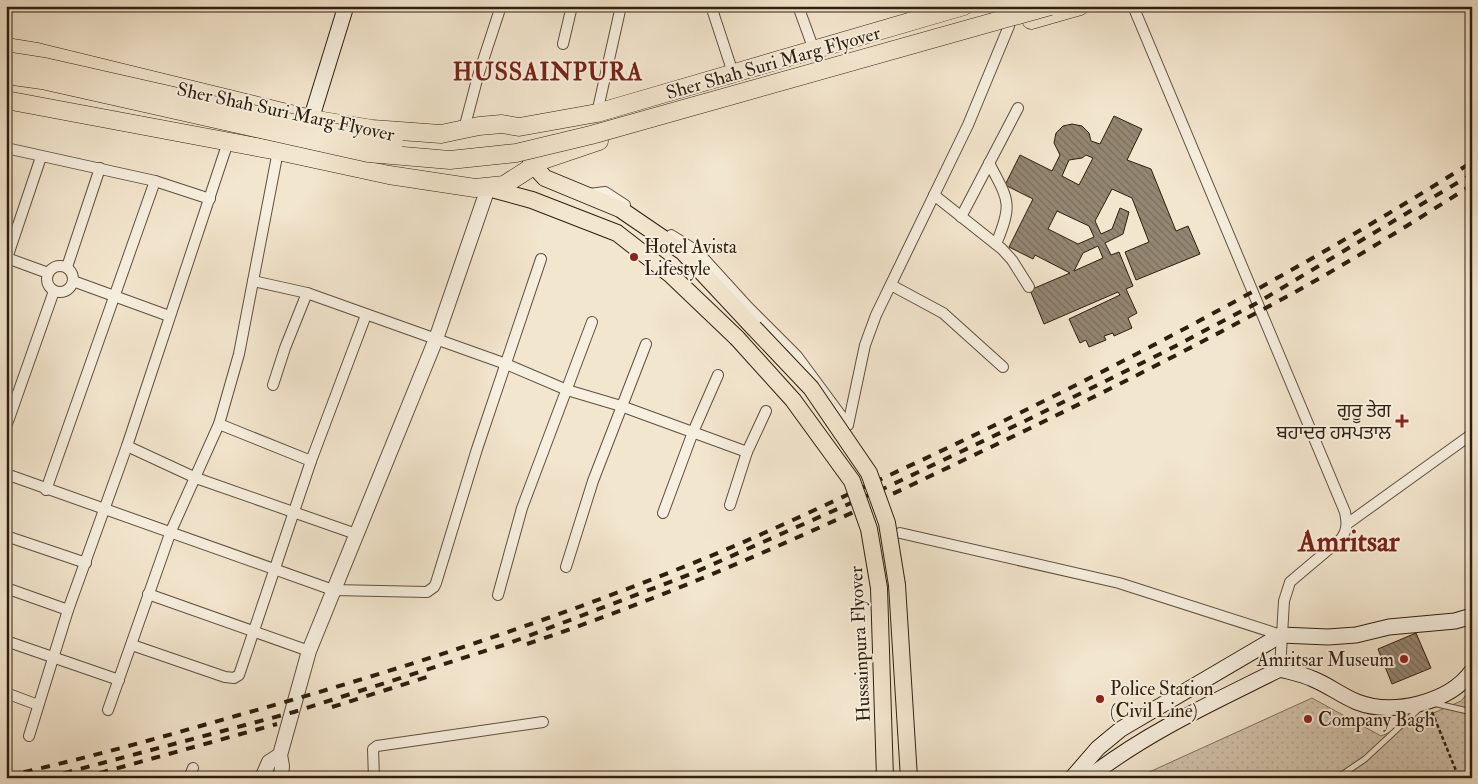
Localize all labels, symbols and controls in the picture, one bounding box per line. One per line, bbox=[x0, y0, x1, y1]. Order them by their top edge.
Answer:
street label: Sher Shah Suri Marg Flyover bbox=[663, 21, 883, 105]
district label: HUSSAINPURA bbox=[453, 57, 643, 88]
street label: Sher Shah Suri Marg Flyover bbox=[175, 77, 397, 147]
place label: Hotel Avista Lifestyle bbox=[644, 235, 737, 281]
marker: Hotel Avista Lifestyle bbox=[628, 251, 640, 263]
place label: ਗੁਰੂ ਤੇਗ ਬਹਾਦਰ ਹਸਪਤਾਲ bbox=[1275, 399, 1392, 445]
marker: ਗੁਰੂ ਤੇਗ ਬਹਾਦਰ ਹਸਪਤਾਲ bbox=[1395, 414, 1409, 428]
district label: Amritsar bbox=[1297, 524, 1401, 560]
street label: Hussainpura Flyover bbox=[844, 565, 877, 723]
place label: Amritsar Museum bbox=[1256, 648, 1394, 672]
marker: Amritsar Museum bbox=[1398, 653, 1410, 665]
place label: Police Station (Civil Line) bbox=[1110, 677, 1214, 723]
marker: Police Station (Civil Line) bbox=[1094, 693, 1106, 705]
place label: Company Bagh bbox=[1318, 708, 1435, 733]
marker: Company Bagh bbox=[1302, 713, 1314, 725]

